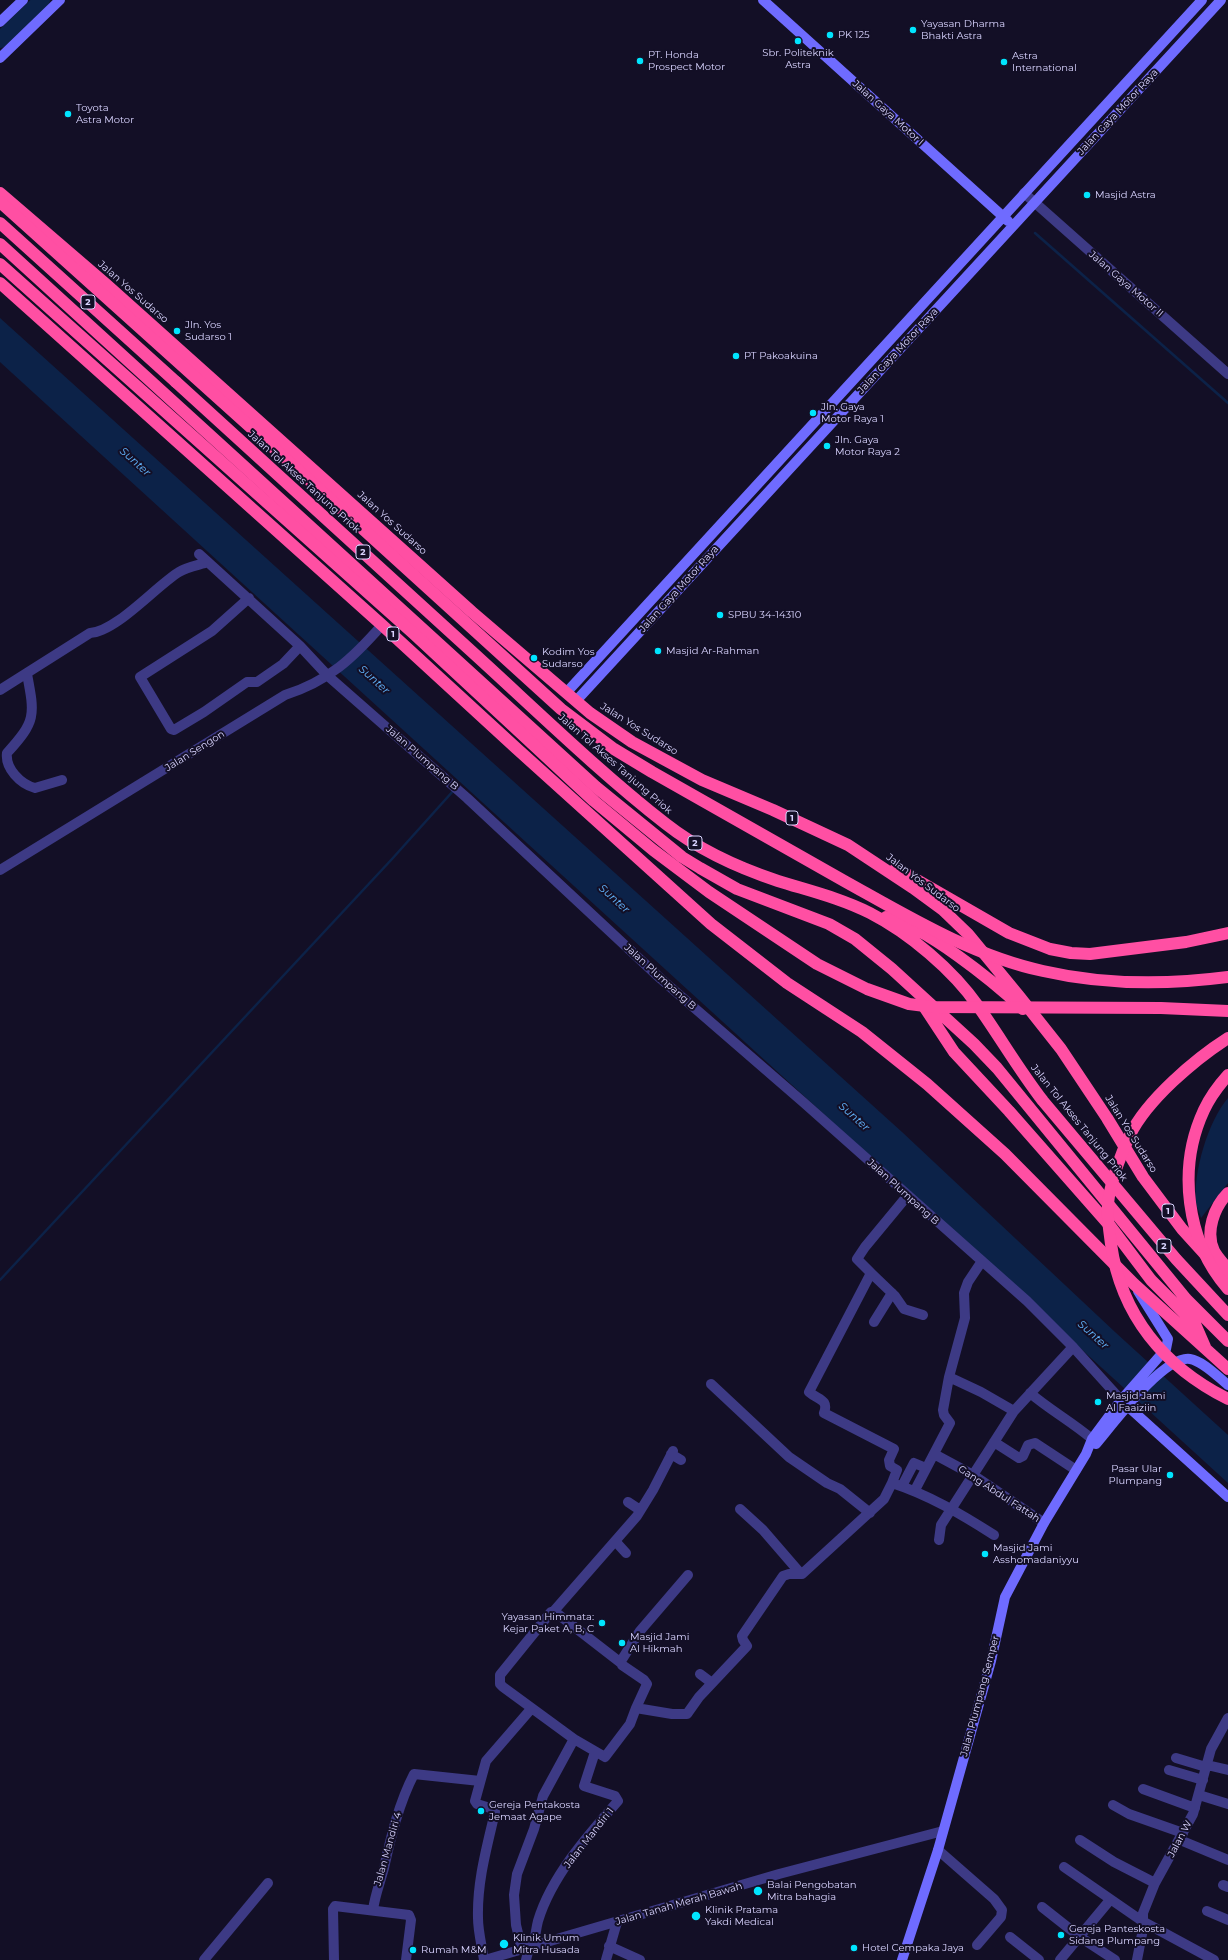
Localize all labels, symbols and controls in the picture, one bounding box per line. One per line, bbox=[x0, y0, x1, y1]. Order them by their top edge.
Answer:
place label: Yayasan Dharma Bhakti Astra bbox=[921, 18, 1005, 42]
marker: Yayasan Dharma Bhakti Astra bbox=[908, 25, 918, 35]
place label: PK 125 bbox=[838, 29, 870, 41]
marker: PK 125 bbox=[825, 30, 835, 40]
marker: Sbr. Politeknik Astra bbox=[793, 36, 803, 46]
place label: Sbr. Politeknik Astra bbox=[762, 47, 834, 70]
place label: PT. Honda Prospect Motor bbox=[648, 49, 725, 72]
place label: Astra International bbox=[1012, 50, 1077, 74]
marker: PT. Honda Prospect Motor bbox=[635, 56, 645, 66]
marker: Astra International bbox=[999, 57, 1009, 67]
street label: Jalan Gaya Motor Raya bbox=[1075, 67, 1161, 157]
street label: Jalan Gaya Motor I bbox=[850, 78, 926, 148]
place label: Toyota Astra Motor bbox=[76, 102, 134, 126]
marker: Toyota Astra Motor bbox=[63, 109, 73, 119]
place label: Masjid Astra bbox=[1095, 189, 1156, 201]
marker: Masjid Astra bbox=[1082, 190, 1092, 200]
street label: Jalan Gaya Motor II bbox=[1086, 248, 1166, 320]
street label: Jalan Yos Sudarso bbox=[95, 258, 171, 326]
road number: 2 bbox=[81, 295, 95, 309]
street label: Jalan Gaya Motor Raya bbox=[855, 306, 941, 396]
place label: Jln. Yos Sudarso 1 bbox=[185, 319, 232, 342]
marker: Jln. Yos Sudarso 1 bbox=[172, 326, 182, 336]
place label: PT Pakoakuina bbox=[744, 350, 818, 362]
marker: PT Pakoakuina bbox=[731, 351, 741, 361]
place label: Jln. Gaya Motor Raya 1 bbox=[821, 401, 884, 424]
marker: Jln. Gaya Motor Raya 1 bbox=[808, 408, 818, 418]
street label: Jalan Tol Akses Tanjung Priok bbox=[245, 428, 363, 536]
place label: Jln. Gaya Motor Raya 2 bbox=[835, 434, 900, 458]
marker: Jln. Gaya Motor Raya 2 bbox=[822, 441, 832, 451]
water label: Sunter bbox=[117, 445, 153, 479]
street label: Jalan Yos Sudarso bbox=[355, 489, 429, 557]
street label: Jalan Gaya Motor Raya bbox=[637, 543, 721, 635]
road number: 2 bbox=[356, 545, 370, 559]
place label: SPBU 34-14310 bbox=[728, 609, 801, 621]
marker: SPBU 34-14310 bbox=[715, 610, 725, 620]
road number: 1 bbox=[387, 627, 399, 641]
place label: Masjid Ar-Rahman bbox=[666, 645, 759, 657]
place label: Kodim Yos Sudarso bbox=[542, 646, 595, 670]
marker: Masjid Ar-Rahman bbox=[653, 646, 663, 656]
marker: Kodim Yos Sudarso bbox=[529, 653, 539, 663]
water label: Sunter bbox=[356, 663, 392, 697]
street label: Jalan Yos Sudarso bbox=[598, 700, 680, 758]
street label: Jalan Tol Akses Tanjung Priok bbox=[556, 711, 674, 817]
street label: Jalan Plumpang B bbox=[383, 723, 461, 793]
street label: Jalan Sengon bbox=[163, 728, 227, 774]
road number: 1 bbox=[786, 811, 798, 825]
road number: 2 bbox=[688, 836, 702, 850]
street label: Jalan Yos Sudarso bbox=[884, 851, 962, 915]
water label: Sunter bbox=[596, 882, 632, 916]
street label: Jalan Plumpang B bbox=[622, 942, 698, 1012]
street label: Jalan Tol Akses Tanjung Priok bbox=[1028, 1062, 1130, 1184]
street label: Jalan Yos Sudarso bbox=[1102, 1093, 1160, 1175]
water label: Sunter bbox=[836, 1100, 872, 1134]
street label: Jalan Plumpang B bbox=[865, 1157, 941, 1227]
road number: 1 bbox=[1162, 1204, 1174, 1218]
road number: 2 bbox=[1157, 1239, 1171, 1253]
water label: Sunter bbox=[1075, 1318, 1111, 1352]
place label: Masjid Jami Al Faaiziin bbox=[1106, 1390, 1165, 1414]
marker: Masjid Jami Al Faaiziin bbox=[1093, 1397, 1103, 1407]
street label: Gang Abdul Fattah bbox=[956, 1463, 1042, 1525]
place label: Pasar Ular Plumpang bbox=[1109, 1463, 1162, 1486]
marker: Pasar Ular Plumpang bbox=[1165, 1470, 1175, 1480]
place label: Masjid Jami Asshomadaniyyu bbox=[993, 1542, 1079, 1566]
marker: Masjid Jami Asshomadaniyyu bbox=[980, 1549, 990, 1559]
place label: Yayasan Himmata: Kejar Paket A, B, C bbox=[501, 1611, 594, 1634]
marker: Yayasan Himmata: Kejar Paket A, B, C bbox=[597, 1618, 607, 1628]
place label: Masjid Jami Al Hikmah bbox=[630, 1631, 689, 1654]
street label: Jalan Plumpang Semper bbox=[958, 1634, 1002, 1758]
marker: Masjid Jami Al Hikmah bbox=[617, 1638, 627, 1648]
place label: Gereja Pentakosta Jemaat Agape bbox=[489, 1799, 580, 1822]
street label: Jalan Mandiri 1 bbox=[562, 1805, 616, 1871]
marker: Gereja Pentakosta Jemaat Agape bbox=[476, 1806, 486, 1816]
street label: Jalan Mandiri 4 bbox=[372, 1811, 404, 1887]
street label: Jalan W bbox=[1165, 1819, 1195, 1859]
place label: Balai Pengobatan Mitra bahagia bbox=[767, 1879, 856, 1902]
street label: Jalan Tanah Merah Bawah bbox=[614, 1880, 744, 1928]
marker: Balai Pengobatan Mitra bahagia bbox=[752, 1885, 764, 1897]
place label: Klinik Pratama Yakdi Medical bbox=[705, 1904, 778, 1928]
marker: Klinik Pratama Yakdi Medical bbox=[690, 1910, 702, 1922]
place label: Gereja Panteskosta Sidang Plumpang bbox=[1069, 1923, 1165, 1946]
marker: Gereja Panteskosta Sidang Plumpang bbox=[1056, 1930, 1066, 1940]
place label: Klinik Umum Mitra Husada bbox=[513, 1932, 580, 1956]
marker: Klinik Umum Mitra Husada bbox=[498, 1938, 510, 1950]
place label: Hotel Cempaka Jaya bbox=[862, 1942, 964, 1954]
marker: Hotel Cempaka Jaya bbox=[849, 1943, 859, 1953]
place label: Rumah M&M bbox=[421, 1944, 487, 1956]
marker: Rumah M&M bbox=[408, 1945, 418, 1955]

